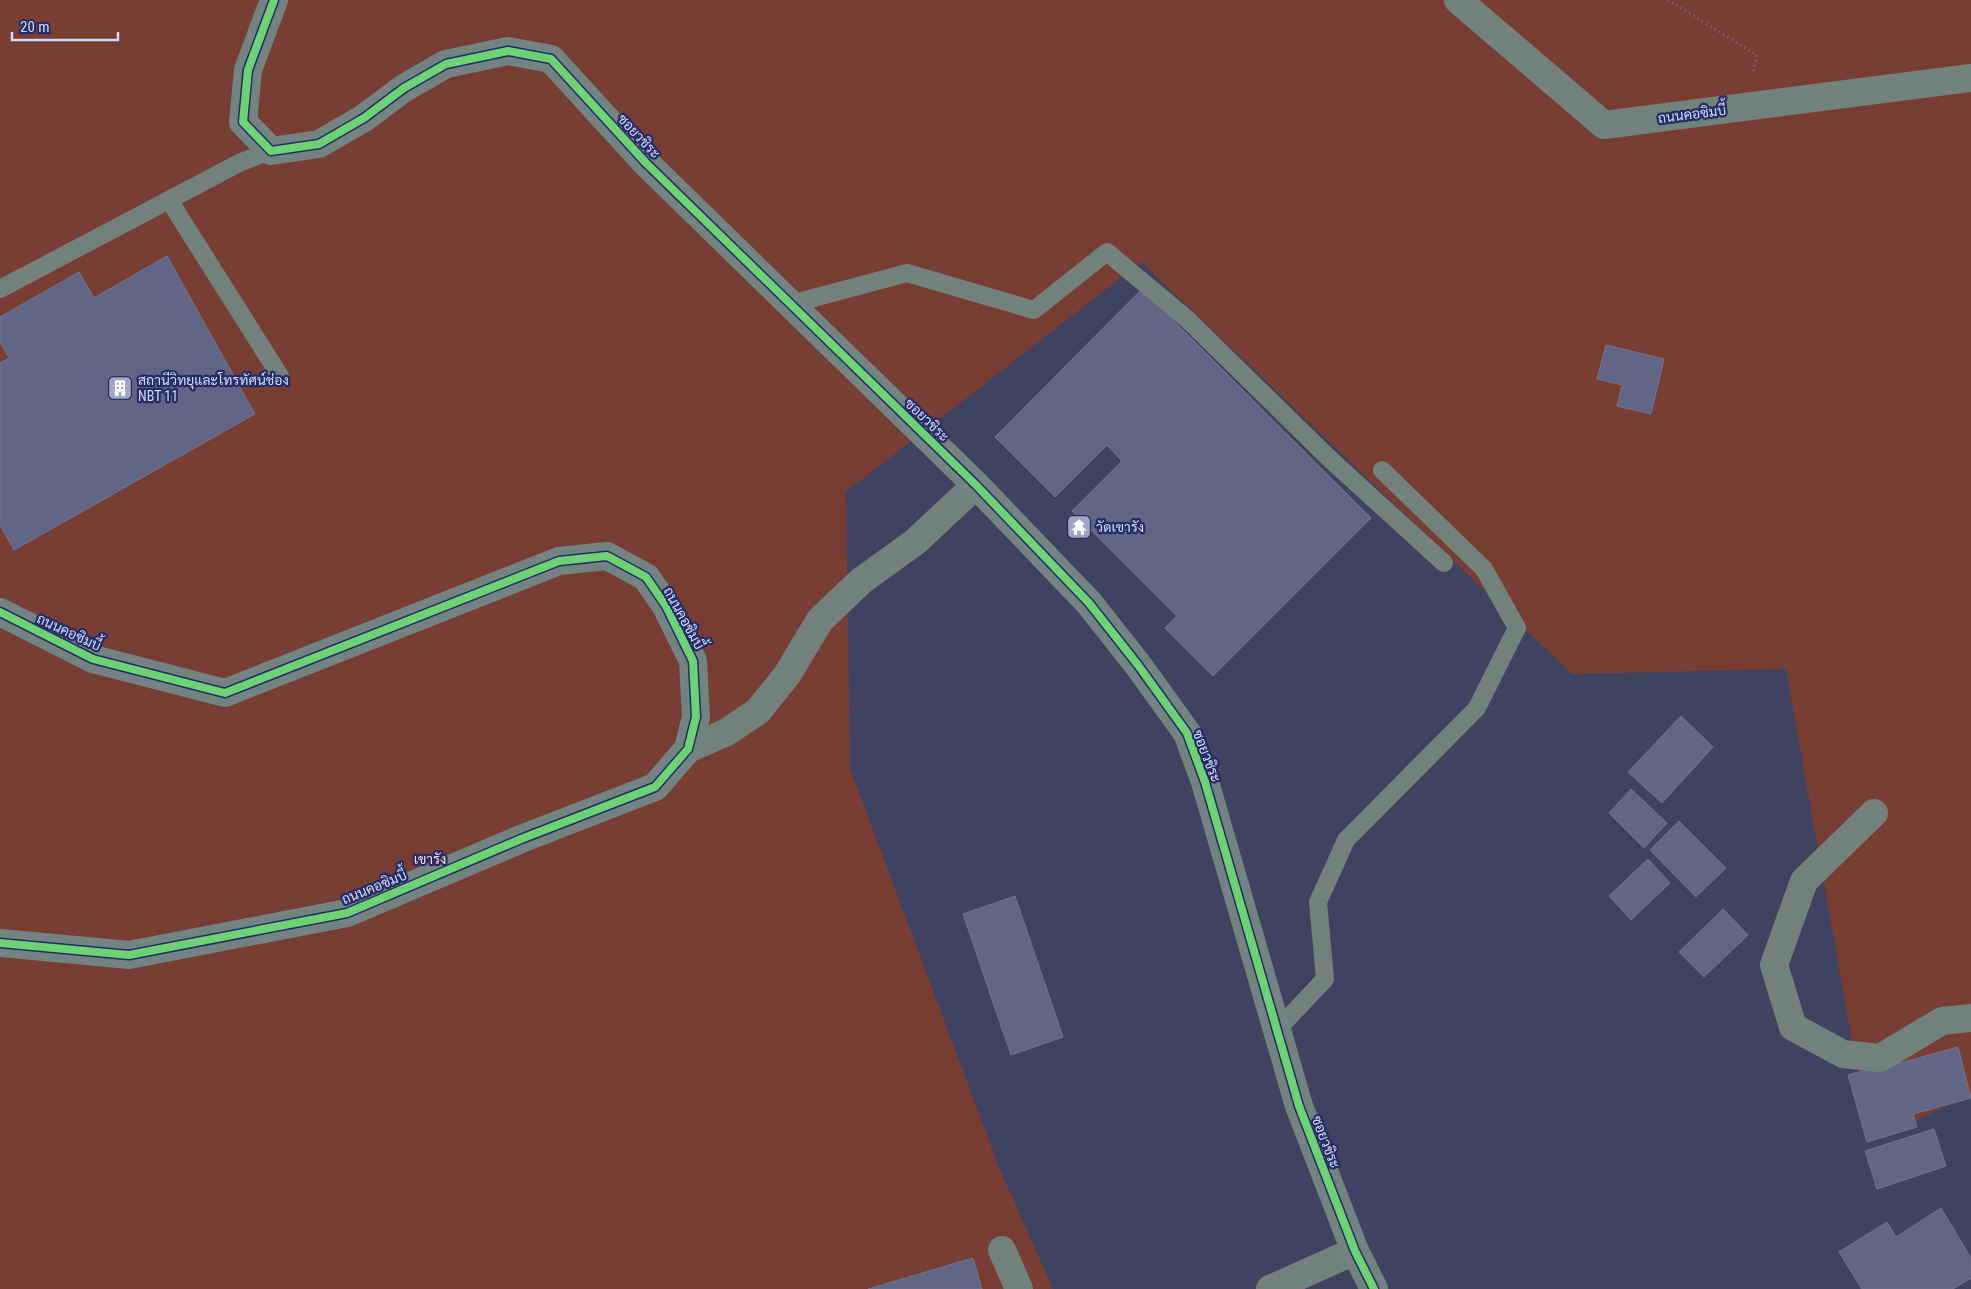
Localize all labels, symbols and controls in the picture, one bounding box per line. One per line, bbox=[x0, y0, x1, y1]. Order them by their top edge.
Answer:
scale bar bbox=[12, 10, 119, 42]
text: 20 m bbox=[20, 18, 50, 36]
street label: ถนนคอซิมบี้ bbox=[1656, 98, 1728, 126]
street label: ซอยวชิระ bbox=[614, 111, 664, 161]
place label: สถานีวิทยุและโทรทัศน์ช่อง NBT 11 bbox=[138, 371, 289, 404]
building icon: สถานีวิทยุและโทรทัศน์ช่อง NBT 11 bbox=[107, 375, 133, 401]
street label: ซอยวชิระ bbox=[902, 395, 952, 445]
temple icon: วัดเขารัง bbox=[1066, 514, 1092, 540]
place label: วัดเขารัง bbox=[1096, 519, 1144, 535]
street label: ถนนคอซิมบี้ bbox=[660, 582, 712, 653]
street label: ถนนคอซิมบี้ bbox=[34, 607, 106, 654]
street label: ซอยวชิระ bbox=[1190, 728, 1224, 784]
park label: เขารัง bbox=[414, 851, 446, 867]
street label: ถนนคอซิมบี้ bbox=[338, 863, 410, 907]
street label: ซอยวชิระ bbox=[1309, 1114, 1343, 1170]

